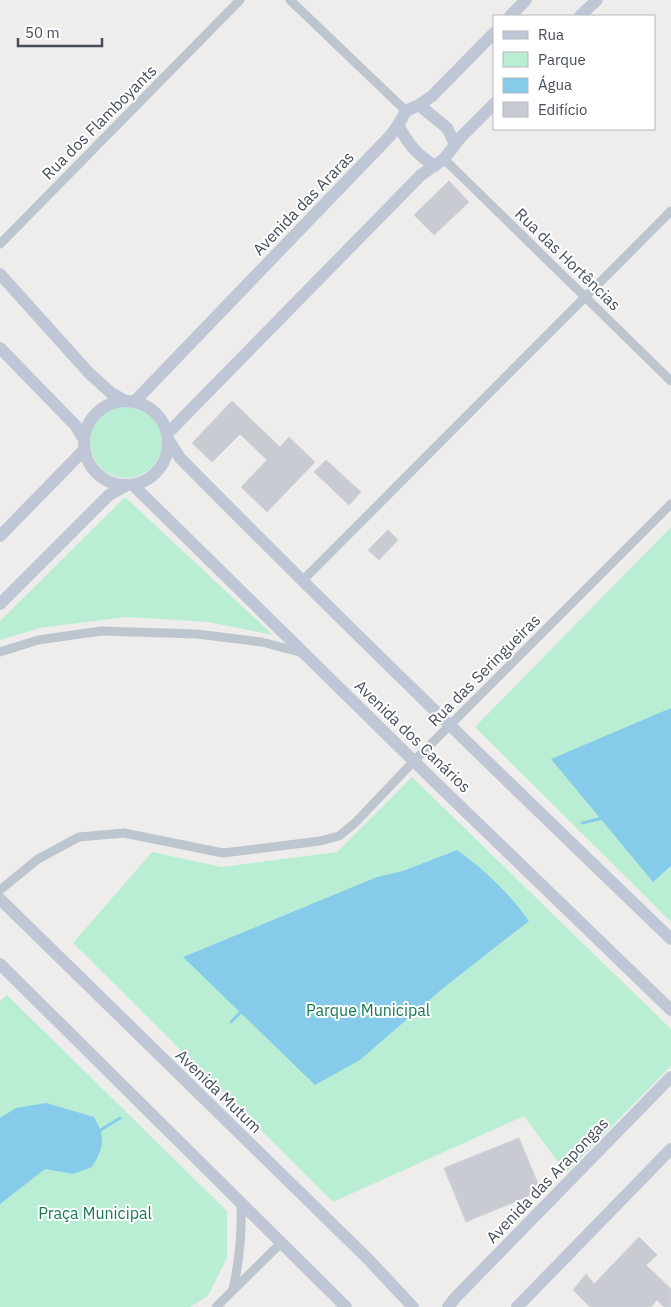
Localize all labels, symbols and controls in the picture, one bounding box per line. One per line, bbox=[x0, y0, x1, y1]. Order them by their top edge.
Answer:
scale bar bbox=[18, 15, 101, 47]
legend bbox=[493, 15, 656, 130]
text: 50 m bbox=[25, 23, 60, 42]
text: Rua bbox=[538, 25, 564, 44]
text: Parque bbox=[538, 50, 586, 69]
street label: Rua dos Flamboyants bbox=[37, 60, 161, 184]
text: Água bbox=[538, 75, 572, 94]
text: Edifício bbox=[538, 100, 587, 119]
street label: Avenida das Araras bbox=[248, 147, 358, 259]
street label: Rua das Hortências bbox=[511, 204, 625, 314]
street label: Rua das Seringueiras bbox=[424, 610, 544, 730]
street label: Avenida dos Canários bbox=[351, 675, 475, 797]
park label: Parque Municipal bbox=[306, 1000, 430, 1020]
street label: Avenida Mutum bbox=[172, 1045, 266, 1137]
street label: Avenida das Arapongas bbox=[482, 1113, 612, 1247]
park label: Praça Municipal bbox=[38, 1203, 152, 1223]

